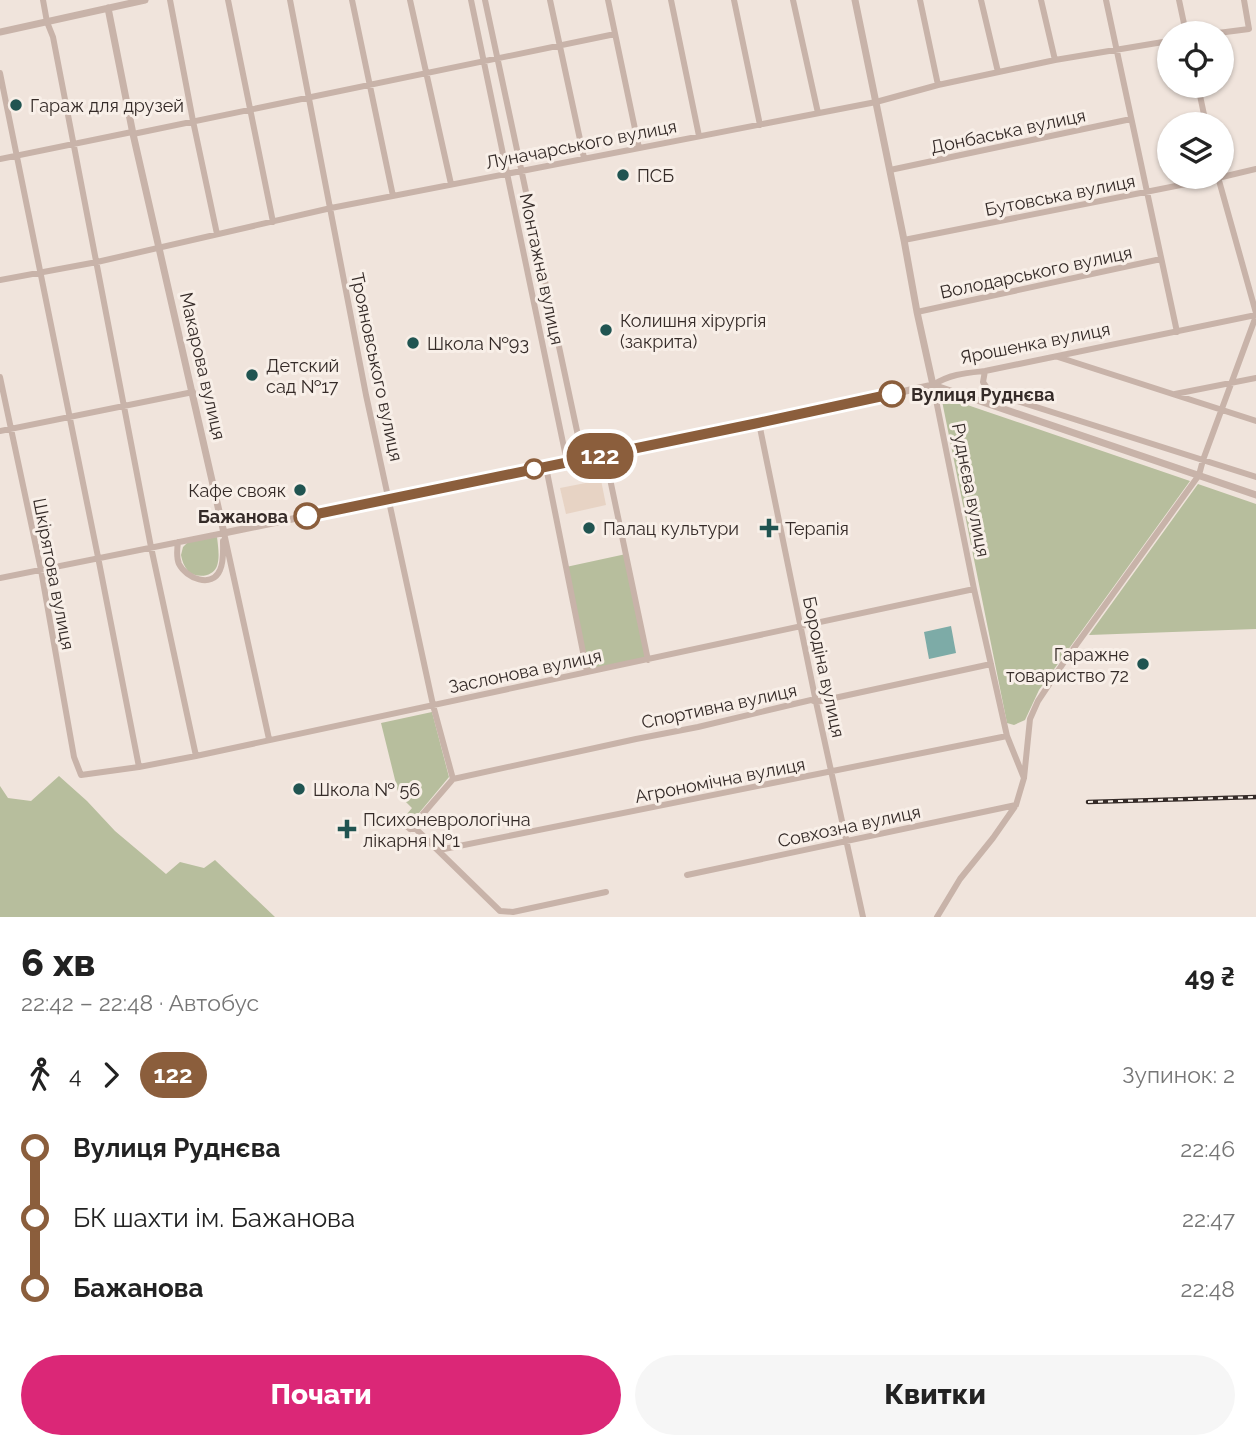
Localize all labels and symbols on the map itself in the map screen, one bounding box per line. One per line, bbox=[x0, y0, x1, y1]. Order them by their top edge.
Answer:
place label: Гараж для друзей bbox=[30, 95, 184, 116]
marker: Гараж для друзей bbox=[8, 97, 24, 113]
street label: Донбаська вулиця bbox=[929, 104, 1087, 158]
street label: Луначарського вулиця bbox=[484, 115, 678, 173]
place label: ПСБ bbox=[637, 165, 674, 186]
marker: ПСБ bbox=[615, 167, 631, 183]
street label: Бутовська вулиця bbox=[983, 170, 1137, 220]
street label: Монтажна вулиця bbox=[516, 191, 568, 347]
street label: Володарського вулиця bbox=[938, 241, 1134, 303]
street label: Трояновського вулиця bbox=[347, 271, 407, 463]
street label: Макарова вулиця bbox=[176, 290, 230, 442]
place label: Колишня хірургія (закрита) bbox=[620, 310, 766, 352]
street label: Ярошенка вулиця bbox=[958, 318, 1112, 368]
marker: Колишня хірургія (закрита) bbox=[598, 322, 614, 338]
place label: Школа №93 bbox=[427, 333, 529, 354]
marker: Школа №93 bbox=[405, 335, 421, 351]
place label: Детский сад №17 bbox=[266, 355, 339, 397]
marker: Детский сад №17 bbox=[244, 367, 260, 383]
marker: Вулиця Руднєва bbox=[879, 381, 905, 407]
place label: Вулиця Руднєва bbox=[911, 384, 1055, 405]
street label: Руднєва вулиця bbox=[948, 421, 994, 559]
line badge: 122 bbox=[560, 433, 640, 479]
unlabelled marker bbox=[524, 459, 544, 479]
place label: Кафе свояк bbox=[188, 480, 286, 501]
marker: Кафе свояк bbox=[292, 482, 308, 498]
street label: Шкірятова вулиця bbox=[29, 496, 79, 652]
marker: Бажанова bbox=[294, 503, 320, 529]
place label: Бажанова bbox=[198, 506, 288, 527]
place label: Палац культури bbox=[603, 518, 739, 539]
marker: Терапія bbox=[759, 518, 779, 538]
place label: Терапія bbox=[785, 518, 849, 539]
marker: Палац культури bbox=[581, 520, 597, 536]
street label: Бородіна вулиця bbox=[799, 595, 849, 739]
place label: Гаражне товариство 72 bbox=[1006, 644, 1129, 686]
street label: Заслонова вулиця bbox=[447, 645, 603, 697]
marker: Гаражне товариство 72 bbox=[1135, 656, 1151, 672]
street label: Спортивна вулиця bbox=[639, 679, 799, 733]
street label: Агрономічна вулиця bbox=[633, 753, 807, 807]
place label: Школа № 56 bbox=[313, 779, 420, 800]
marker: Школа № 56 bbox=[291, 781, 307, 797]
street label: Совхозна вулиця bbox=[776, 801, 922, 851]
place label: Психоневрологічна лікарня №1 bbox=[363, 809, 530, 851]
marker: Психоневрологічна лікарня №1 bbox=[337, 819, 357, 839]

